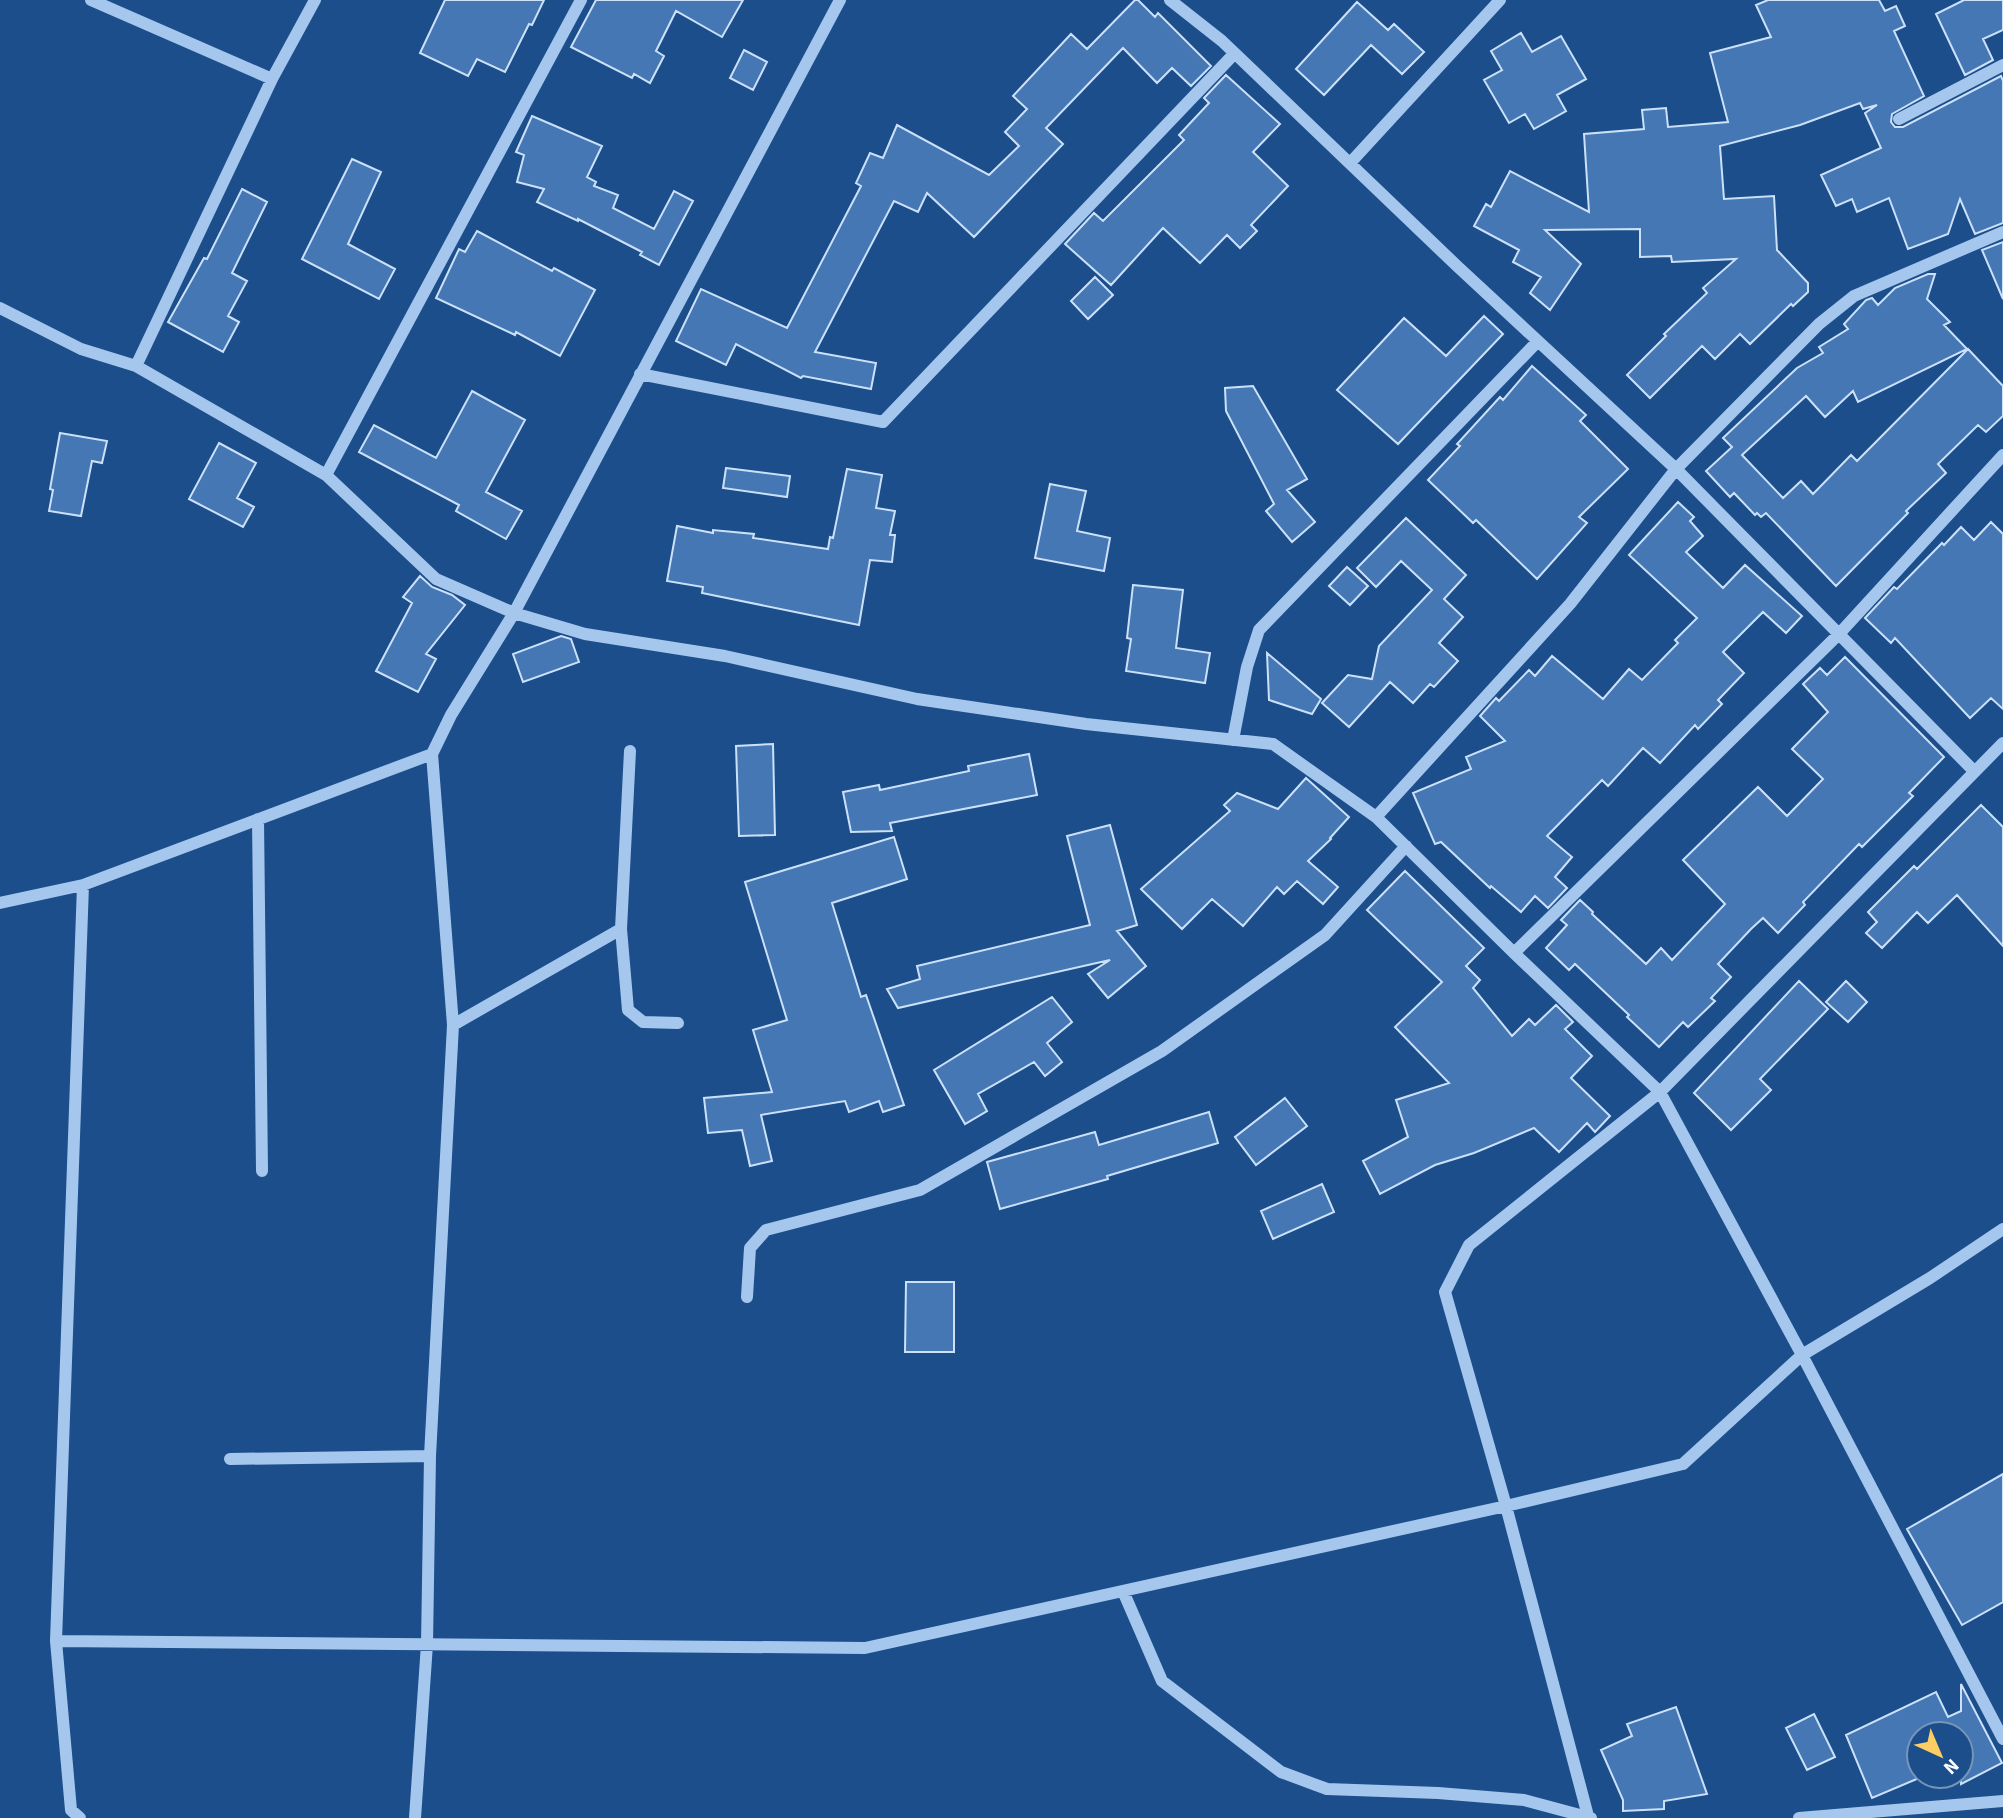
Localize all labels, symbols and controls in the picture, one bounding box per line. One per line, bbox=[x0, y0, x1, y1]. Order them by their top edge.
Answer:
north arrow bbox=[1905, 1720, 1975, 1790]
text: N bbox=[1937, 1752, 1965, 1780]

